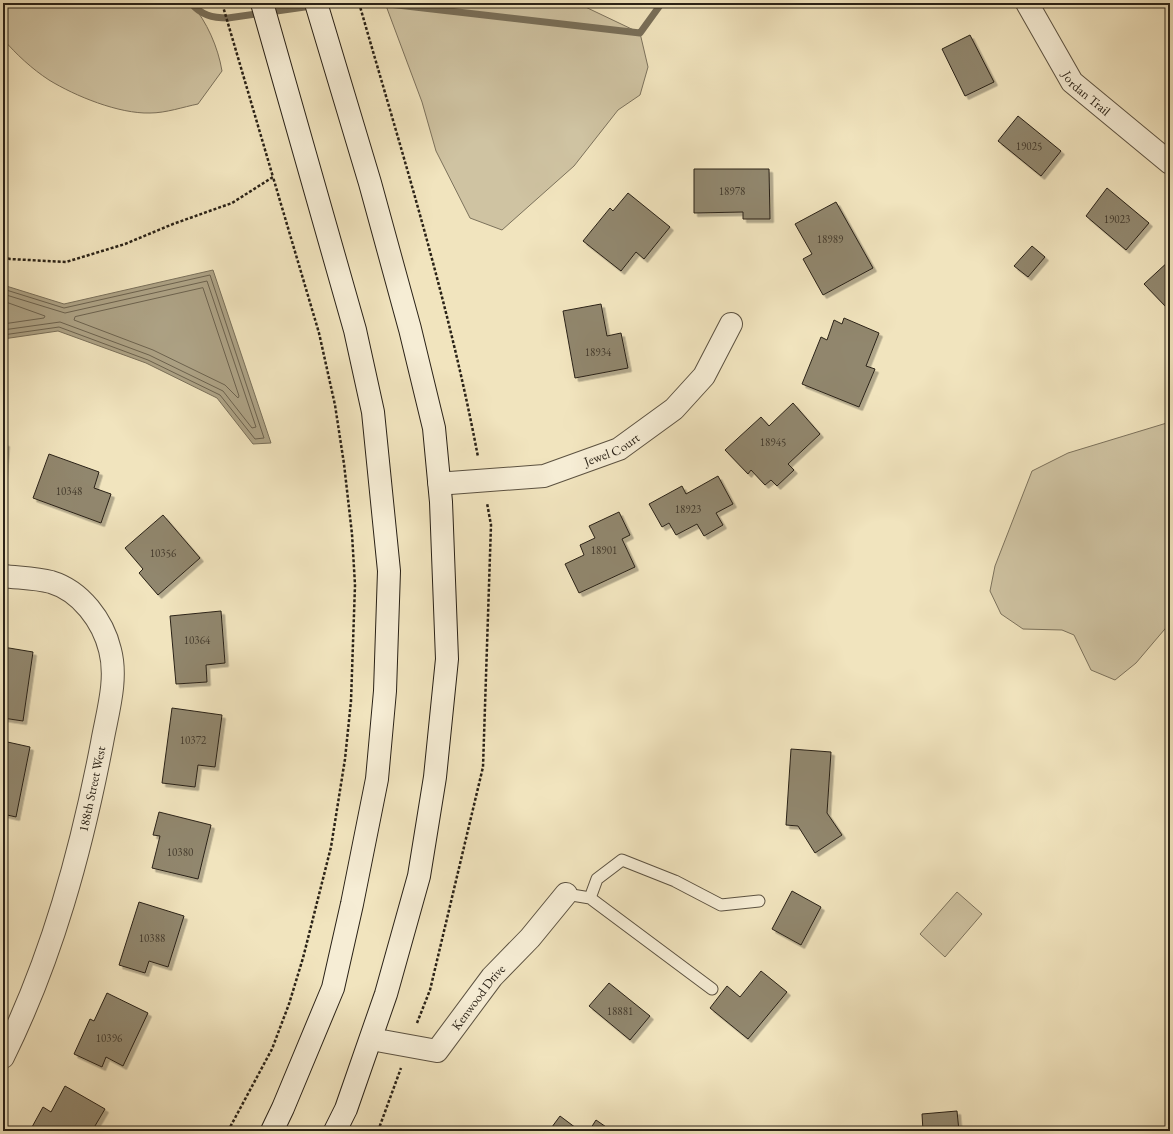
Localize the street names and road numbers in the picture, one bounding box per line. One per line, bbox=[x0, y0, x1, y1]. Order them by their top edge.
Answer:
street label: Jordan Trail bbox=[1058, 67, 1114, 119]
street label: Jewel Court bbox=[580, 429, 643, 470]
street label: 188th Street West bbox=[75, 745, 109, 833]
street label: Kenwood Drive bbox=[447, 960, 509, 1033]

